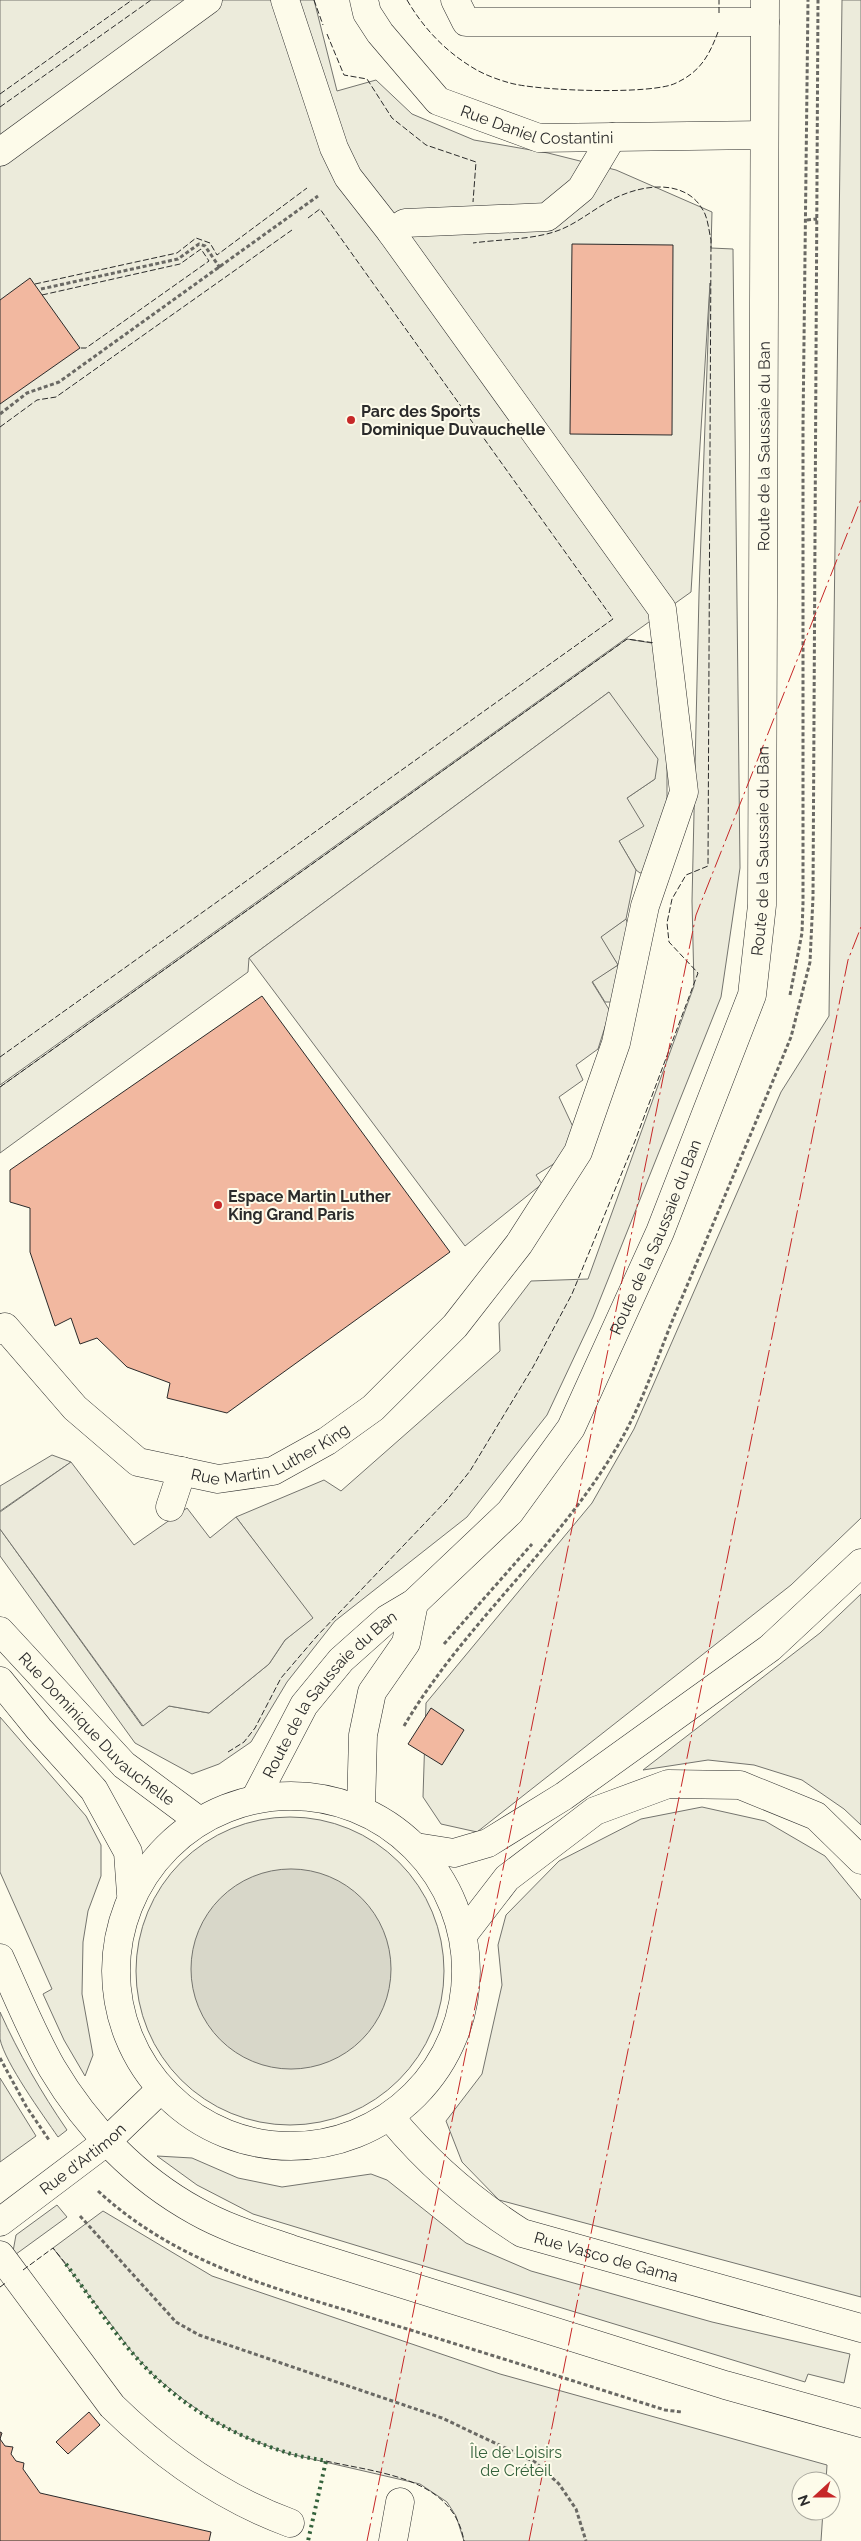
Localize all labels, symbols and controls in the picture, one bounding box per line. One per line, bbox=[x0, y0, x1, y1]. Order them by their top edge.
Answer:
street label: Rue Daniel Costantini bbox=[458, 101, 613, 147]
street label: Route de la Saussaie du Ban bbox=[754, 341, 773, 551]
place label: Parc des Sports Dominique Duvauchelle bbox=[361, 402, 546, 439]
marker: Parc des Sports Dominique Duvauchelle bbox=[345, 414, 357, 426]
street label: Route de la Saussaie du Ban bbox=[747, 746, 772, 957]
street label: Route de la Saussaie du Ban bbox=[605, 1137, 705, 1337]
place label: Espace Martin Luther King Grand Paris bbox=[228, 1187, 391, 1224]
marker: Espace Martin Luther King Grand Paris bbox=[212, 1199, 224, 1211]
street label: Rue Martin Luther King bbox=[189, 1419, 353, 1489]
street label: Route de la Saussaie du Ban bbox=[258, 1606, 400, 1781]
street label: Rue Dominique Duvauchelle bbox=[15, 1648, 179, 1809]
street label: Rue d'Artimon bbox=[36, 2119, 129, 2198]
street label: Rue Vasco de Gama bbox=[532, 2227, 681, 2286]
park label: Île de Loisirs de Créteil bbox=[470, 2442, 562, 2480]
north arrow bbox=[791, 2471, 841, 2521]
text: N bbox=[794, 2493, 813, 2509]

